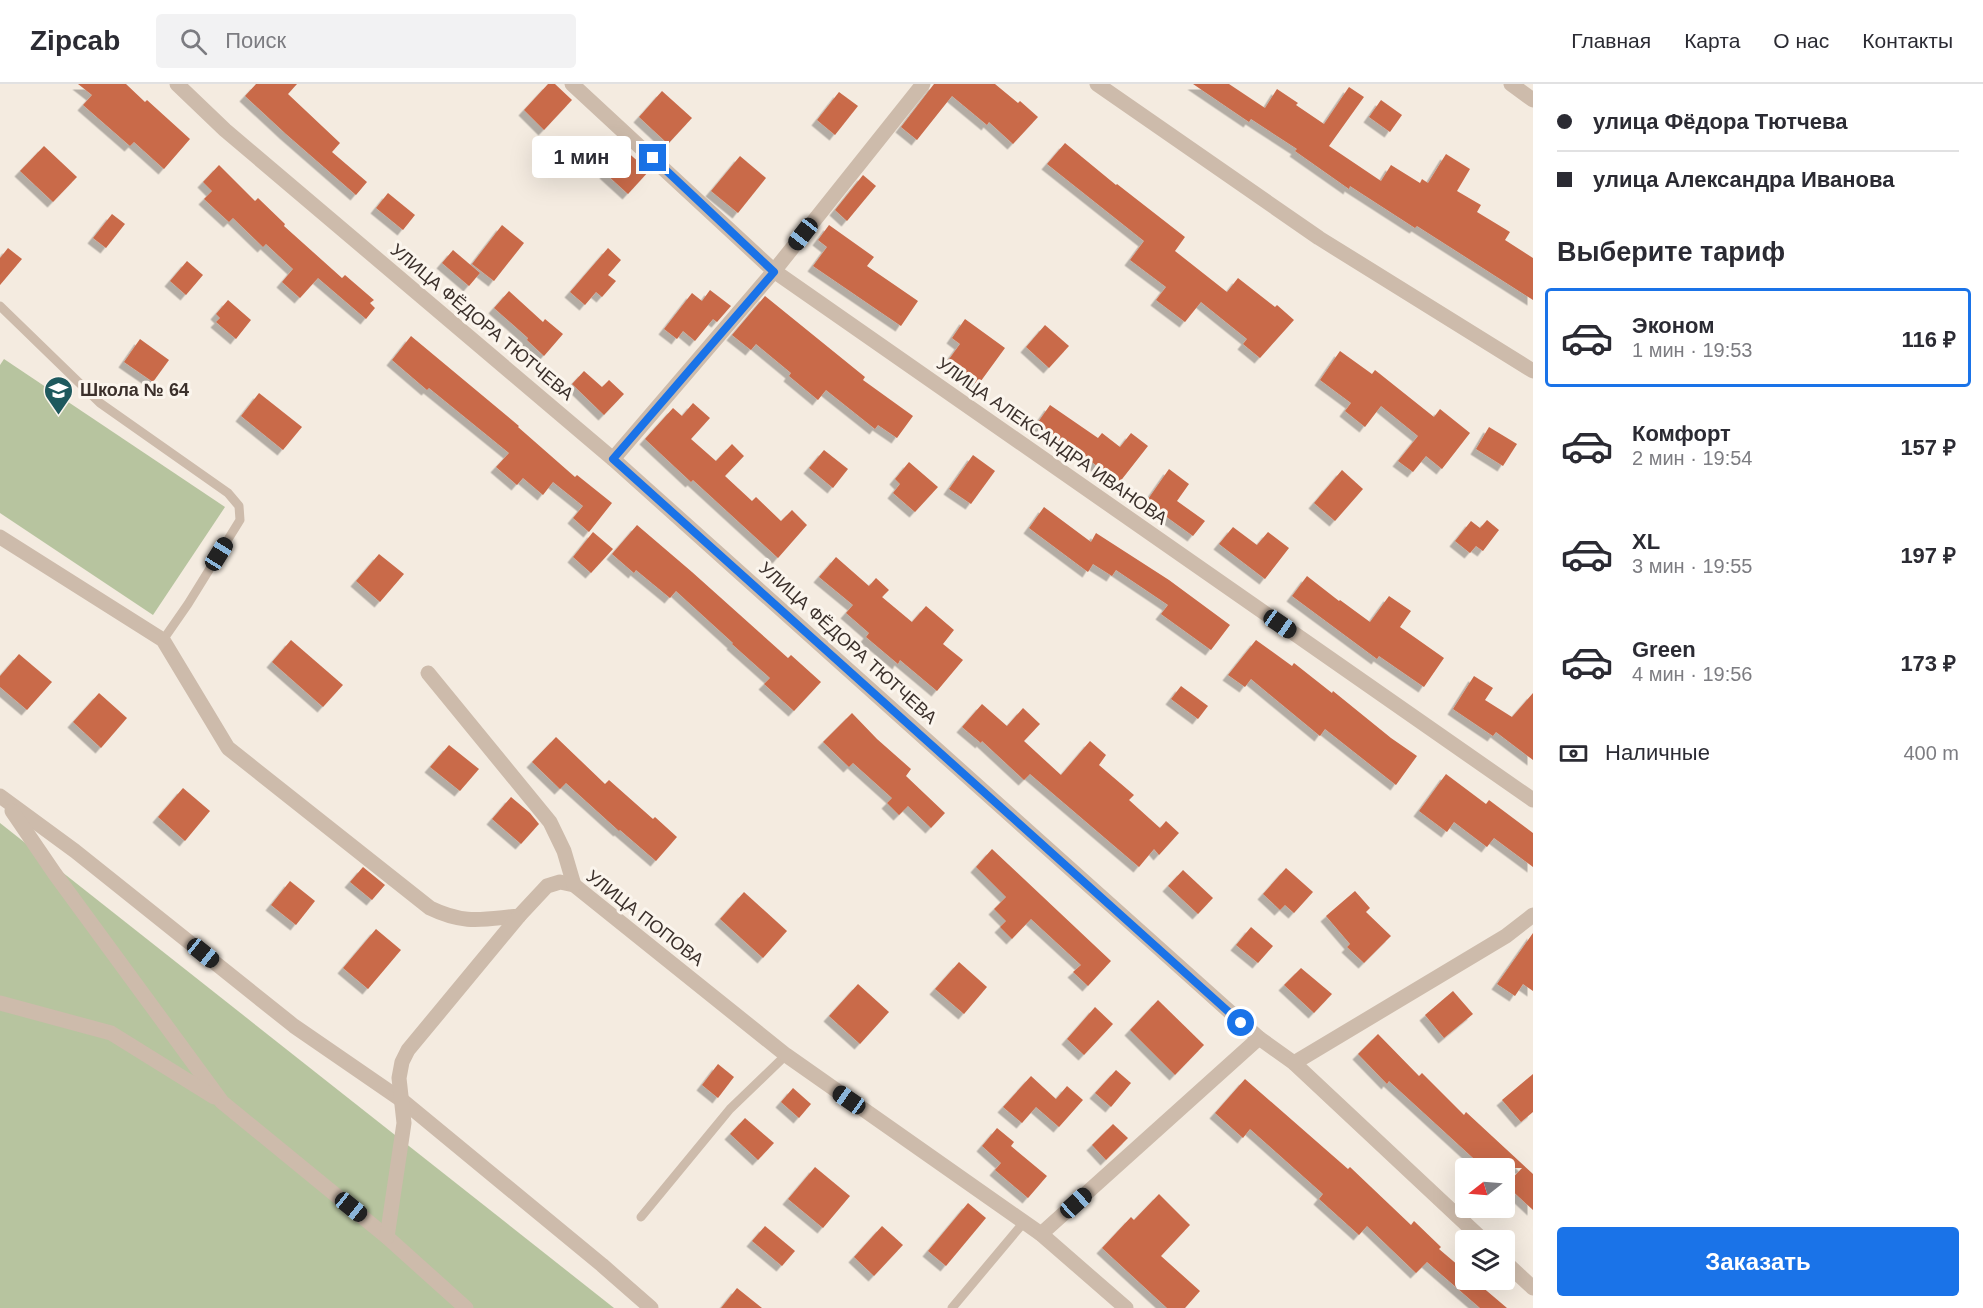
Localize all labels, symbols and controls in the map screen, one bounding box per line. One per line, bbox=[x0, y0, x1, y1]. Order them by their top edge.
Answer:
search box bbox=[156, 14, 576, 68]
text: Zipcab bbox=[30, 25, 120, 56]
icon: search bbox=[177, 25, 210, 58]
text: Поиск bbox=[225, 28, 286, 53]
text: Главная bbox=[1571, 29, 1651, 52]
text: Карта bbox=[1684, 29, 1740, 52]
text: О нас bbox=[1773, 29, 1829, 52]
text: Контакты bbox=[1862, 29, 1953, 52]
text: улица Фёдора Тютчева bbox=[1593, 109, 1847, 134]
callout: 1 мин bbox=[533, 137, 632, 179]
route end bbox=[639, 144, 666, 171]
text: 1 мин bbox=[554, 146, 609, 168]
text: улица Александра Иванова bbox=[1593, 167, 1894, 192]
car bbox=[785, 214, 821, 254]
text: Выберите тариф bbox=[1557, 237, 1785, 267]
street label: УЛИЦА ФЁДОРА ТЮТЧЕВА bbox=[387, 240, 577, 404]
icon: car bbox=[1560, 311, 1614, 365]
text: Эконом bbox=[1632, 313, 1715, 338]
text: 116 ₽ bbox=[1902, 327, 1956, 352]
text: 1 мин · 19:53 bbox=[1632, 339, 1752, 361]
street label: УЛИЦА АЛЕКСАНДРА ИВАНОВА bbox=[933, 353, 1171, 529]
school or university icon: Школа № 64 bbox=[43, 374, 75, 416]
place label: Школа № 64 bbox=[80, 380, 189, 400]
icon: car bbox=[1560, 419, 1614, 473]
text: Комфорт bbox=[1632, 421, 1731, 446]
text: 157 ₽ bbox=[1900, 435, 1956, 460]
text: 2 мин · 19:54 bbox=[1632, 447, 1752, 469]
icon: car bbox=[1560, 527, 1614, 581]
text: XL bbox=[1632, 529, 1660, 554]
car bbox=[202, 534, 236, 574]
text: 197 ₽ bbox=[1900, 543, 1956, 568]
text: 3 мин · 19:55 bbox=[1632, 555, 1752, 577]
street label: УЛИЦА ФЁДОРА ТЮТЧЕВА bbox=[755, 558, 941, 728]
car bbox=[1260, 606, 1300, 642]
icon: car bbox=[1560, 635, 1614, 689]
text: Green bbox=[1632, 637, 1696, 662]
text: 173 ₽ bbox=[1900, 651, 1956, 676]
text: 4 мин · 19:56 bbox=[1632, 663, 1752, 685]
icon: cash bbox=[1557, 737, 1590, 770]
text: Наличные bbox=[1605, 740, 1710, 765]
text: 400 m bbox=[1903, 742, 1959, 764]
street label: УЛИЦА ПОПОВА bbox=[582, 866, 708, 970]
car bbox=[183, 935, 223, 971]
route start bbox=[1227, 1009, 1254, 1036]
car bbox=[829, 1082, 869, 1118]
north arrow bbox=[1455, 1158, 1515, 1218]
map controls bbox=[1455, 1158, 1515, 1290]
car bbox=[1057, 1184, 1095, 1222]
car bbox=[331, 1189, 371, 1225]
button: Заказать bbox=[1557, 1227, 1959, 1296]
button: layers bbox=[1455, 1230, 1515, 1290]

